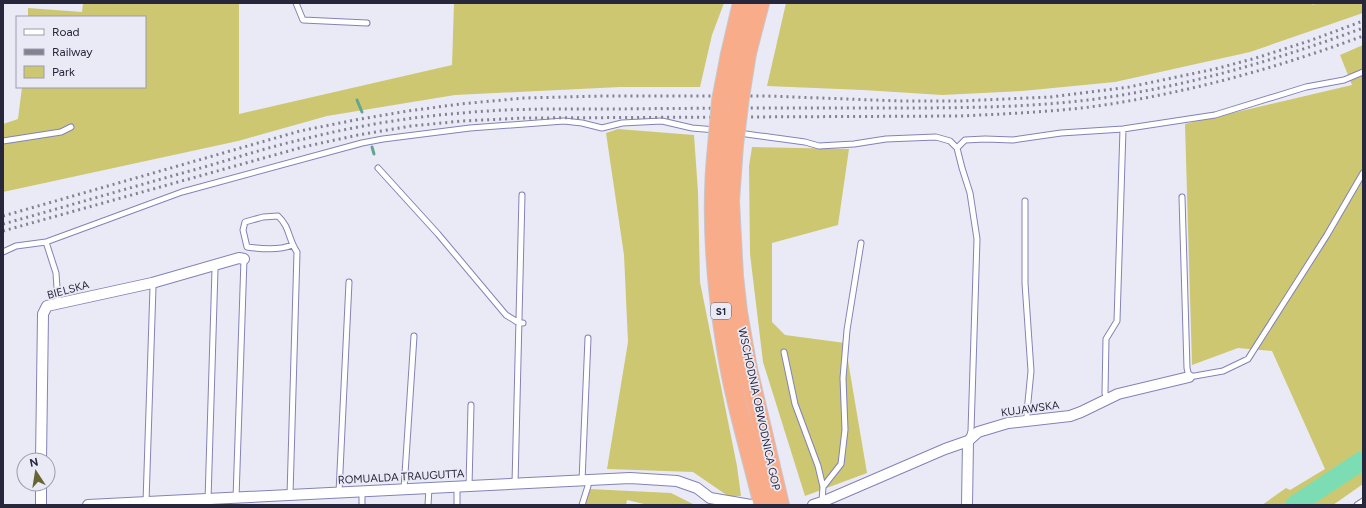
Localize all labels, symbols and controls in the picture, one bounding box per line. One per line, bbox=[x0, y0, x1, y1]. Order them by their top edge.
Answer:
legend bbox=[16, 16, 146, 88]
text: Road bbox=[52, 25, 80, 39]
text: Railway bbox=[52, 45, 93, 59]
text: Park bbox=[52, 65, 75, 79]
street label: BIELSKA bbox=[46, 278, 91, 302]
road number: S1 bbox=[711, 303, 731, 319]
street label: WSCHODNIA OBWODNICA GOP bbox=[735, 326, 783, 492]
street label: KUJAWSKA bbox=[1000, 398, 1061, 420]
north arrow bbox=[16, 452, 56, 492]
text: N bbox=[29, 455, 40, 470]
street label: ROMUALDA TRAUGUTTA bbox=[338, 467, 465, 487]

